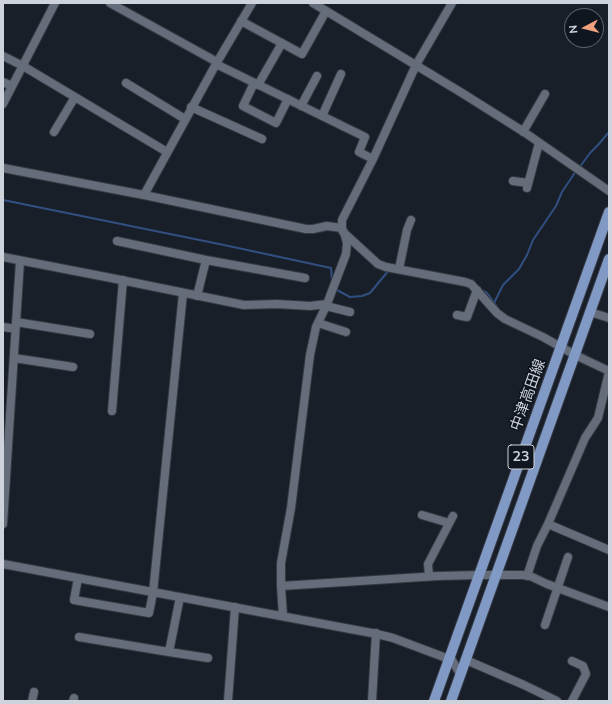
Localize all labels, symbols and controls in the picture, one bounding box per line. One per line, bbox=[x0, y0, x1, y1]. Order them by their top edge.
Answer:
north arrow bbox=[564, 8, 604, 48]
text: N bbox=[566, 24, 581, 34]
street label: 中津高田線 bbox=[507, 357, 549, 433]
road number: 23 bbox=[508, 445, 534, 469]

